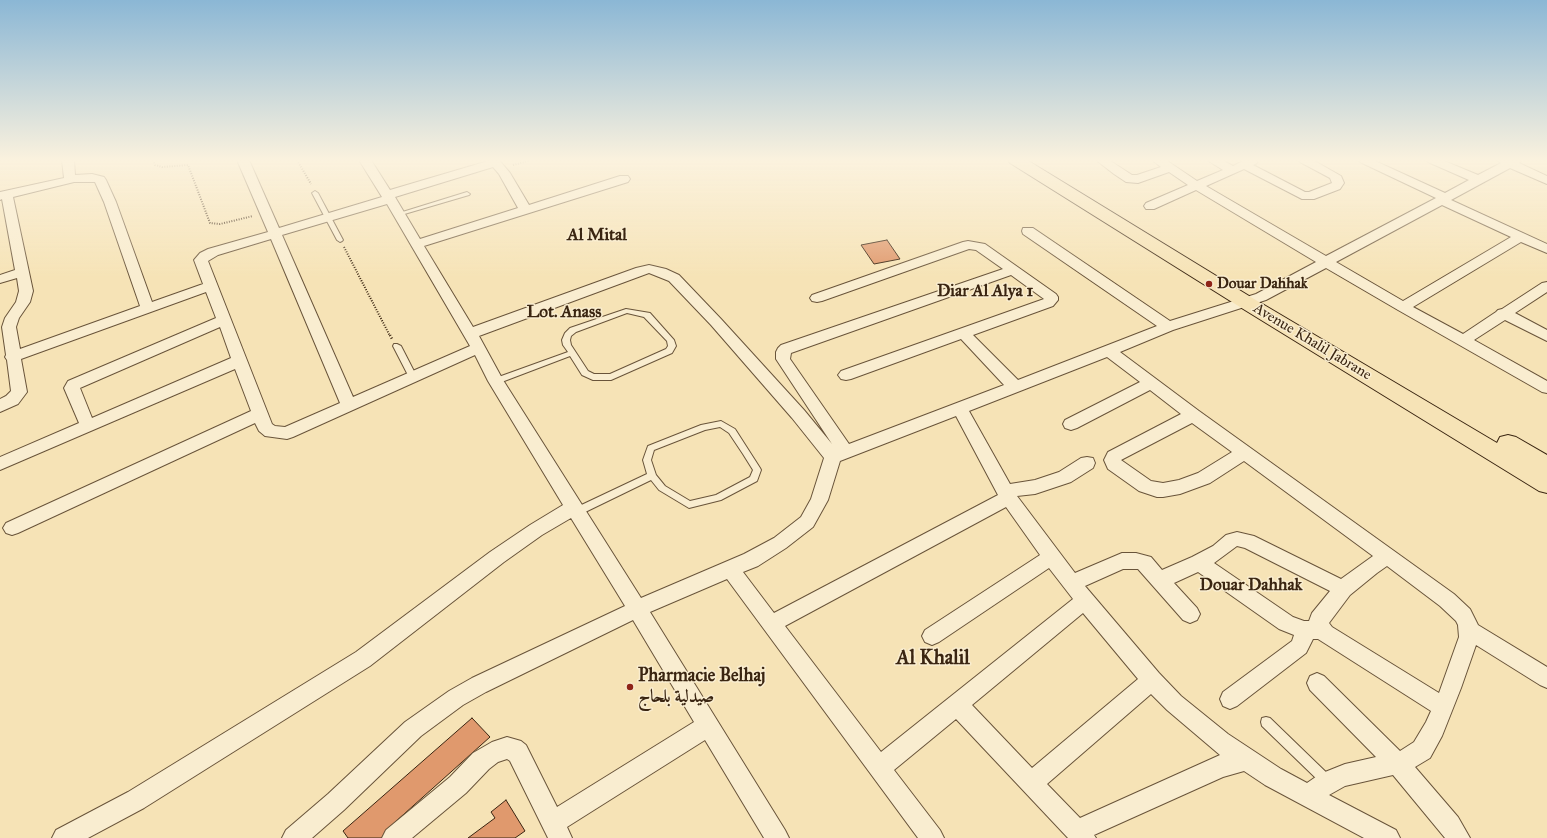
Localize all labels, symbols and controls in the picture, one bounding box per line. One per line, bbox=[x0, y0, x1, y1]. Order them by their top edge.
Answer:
district label: Al Mital bbox=[567, 226, 627, 246]
place label: Douar Dahhak bbox=[1217, 275, 1308, 293]
marker: Douar Dahhak bbox=[1204, 279, 1214, 289]
district label: Diar Al Alya 1 bbox=[937, 282, 1033, 302]
street label: Avenue Khalil Jabrane bbox=[1250, 300, 1374, 384]
district label: Lot. Anass bbox=[527, 303, 601, 323]
district label: Douar Dahhak bbox=[1200, 576, 1302, 596]
district label: Al Khalil bbox=[896, 647, 970, 671]
place label: Pharmacie Belhaj صيدلية بلحاج bbox=[638, 666, 765, 708]
marker: Pharmacie Belhaj صيدلية بلحاج bbox=[625, 682, 635, 692]

